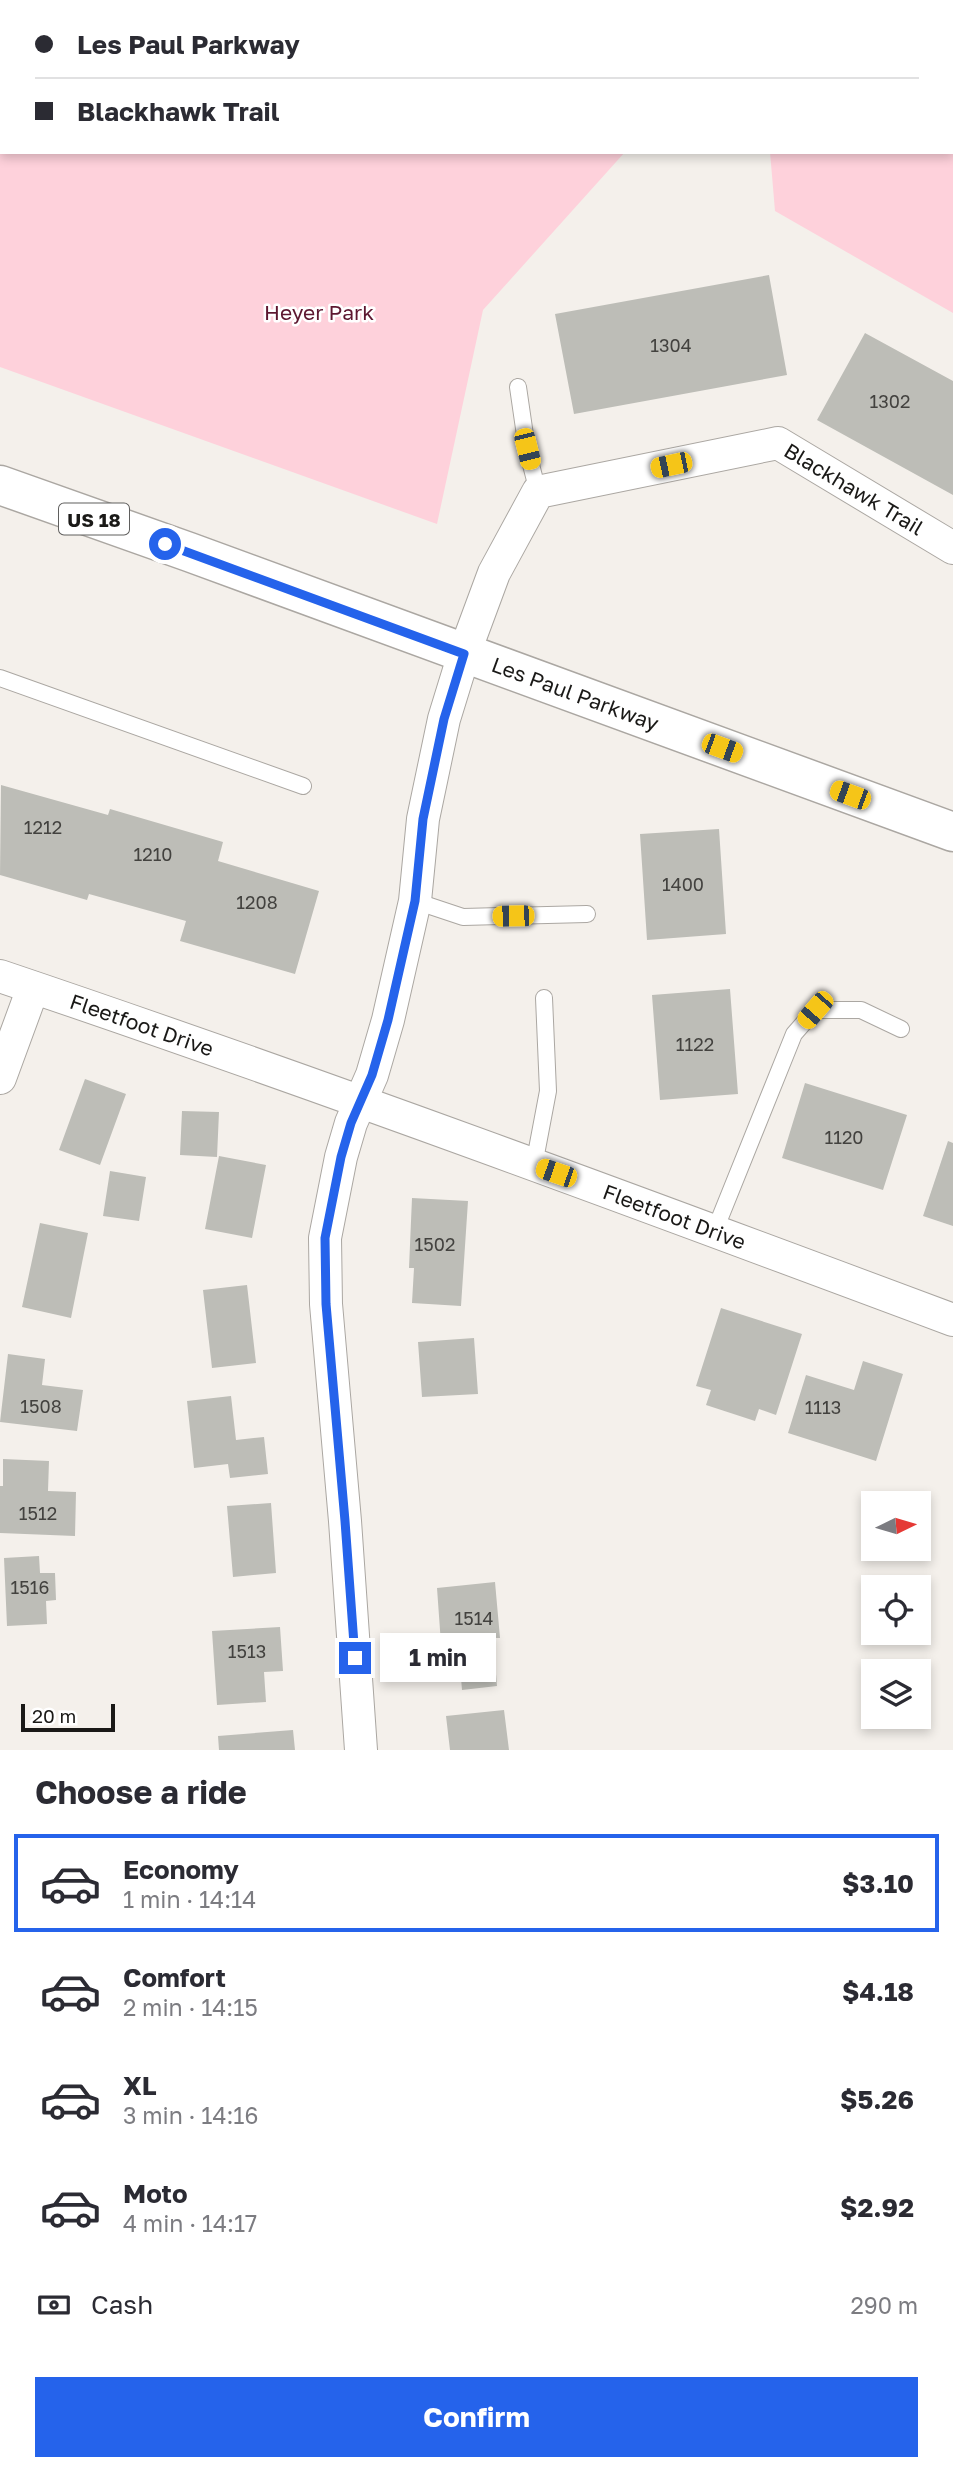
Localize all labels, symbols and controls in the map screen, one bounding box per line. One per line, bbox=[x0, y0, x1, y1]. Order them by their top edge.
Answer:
text: Les Paul Parkway bbox=[77, 29, 300, 60]
text: Blackhawk Trail bbox=[77, 96, 279, 127]
park label: Heyer Park bbox=[264, 299, 374, 325]
house number: 1304 bbox=[650, 334, 692, 356]
house number: 1302 bbox=[870, 390, 910, 412]
car bbox=[512, 426, 543, 472]
street label: Blackhawk Trail bbox=[780, 437, 929, 541]
car bbox=[649, 450, 694, 480]
road number: US 18 bbox=[59, 504, 129, 534]
route start bbox=[149, 528, 181, 560]
street label: Les Paul Parkway bbox=[488, 651, 663, 736]
car bbox=[699, 731, 746, 765]
car bbox=[827, 778, 874, 812]
house number: 1212 bbox=[24, 816, 62, 838]
house number: 1210 bbox=[133, 843, 173, 865]
house number: 1400 bbox=[662, 873, 704, 895]
house number: 1208 bbox=[236, 891, 278, 913]
car bbox=[492, 905, 535, 927]
car bbox=[794, 987, 837, 1033]
street label: Fleetfoot Drive bbox=[67, 988, 217, 1062]
house number: 1122 bbox=[676, 1033, 714, 1055]
house number: 1120 bbox=[824, 1126, 864, 1148]
car bbox=[533, 1156, 580, 1190]
street label: Fleetfoot Drive bbox=[599, 1178, 749, 1255]
house number: 1502 bbox=[415, 1233, 455, 1255]
house number: 1508 bbox=[20, 1395, 62, 1417]
house number: 1113 bbox=[805, 1396, 841, 1418]
north arrow bbox=[861, 1491, 931, 1561]
map controls bbox=[861, 1491, 931, 1729]
house number: 1512 bbox=[19, 1502, 57, 1524]
button: locate bbox=[861, 1575, 931, 1645]
house number: 1516 bbox=[11, 1576, 49, 1598]
house number: 1514 bbox=[455, 1607, 493, 1629]
callout: 1 min bbox=[380, 1634, 495, 1682]
house number: 1513 bbox=[228, 1640, 266, 1662]
route end bbox=[339, 1642, 371, 1674]
text: 1 min bbox=[409, 1643, 467, 1671]
button: layers bbox=[861, 1659, 931, 1729]
scale bar bbox=[21, 1701, 116, 1733]
text: 20 m bbox=[32, 1704, 76, 1727]
text: Choose a ride bbox=[35, 1773, 247, 1811]
icon: car bbox=[39, 1852, 102, 1915]
text: Economy bbox=[123, 1854, 239, 1885]
text: $3.10 bbox=[842, 1868, 914, 1899]
text: 1 min · 14:14 bbox=[123, 1885, 256, 1913]
icon: car bbox=[39, 1960, 102, 2023]
text: Comfort bbox=[123, 1962, 226, 1993]
text: $4.18 bbox=[842, 1976, 914, 2007]
text: 2 min · 14:15 bbox=[123, 1993, 258, 2021]
icon: car bbox=[39, 2068, 102, 2131]
text: XL bbox=[123, 2070, 157, 2101]
text: $5.26 bbox=[840, 2084, 914, 2115]
text: 3 min · 14:16 bbox=[123, 2101, 258, 2129]
icon: car bbox=[39, 2176, 102, 2239]
text: Moto bbox=[123, 2178, 188, 2209]
text: $2.92 bbox=[840, 2192, 914, 2223]
text: 4 min · 14:17 bbox=[123, 2209, 257, 2237]
icon: cash bbox=[35, 2286, 73, 2324]
text: Cash bbox=[91, 2289, 153, 2320]
text: 290 m bbox=[850, 2291, 918, 2319]
button: Confirm bbox=[35, 2377, 918, 2457]

